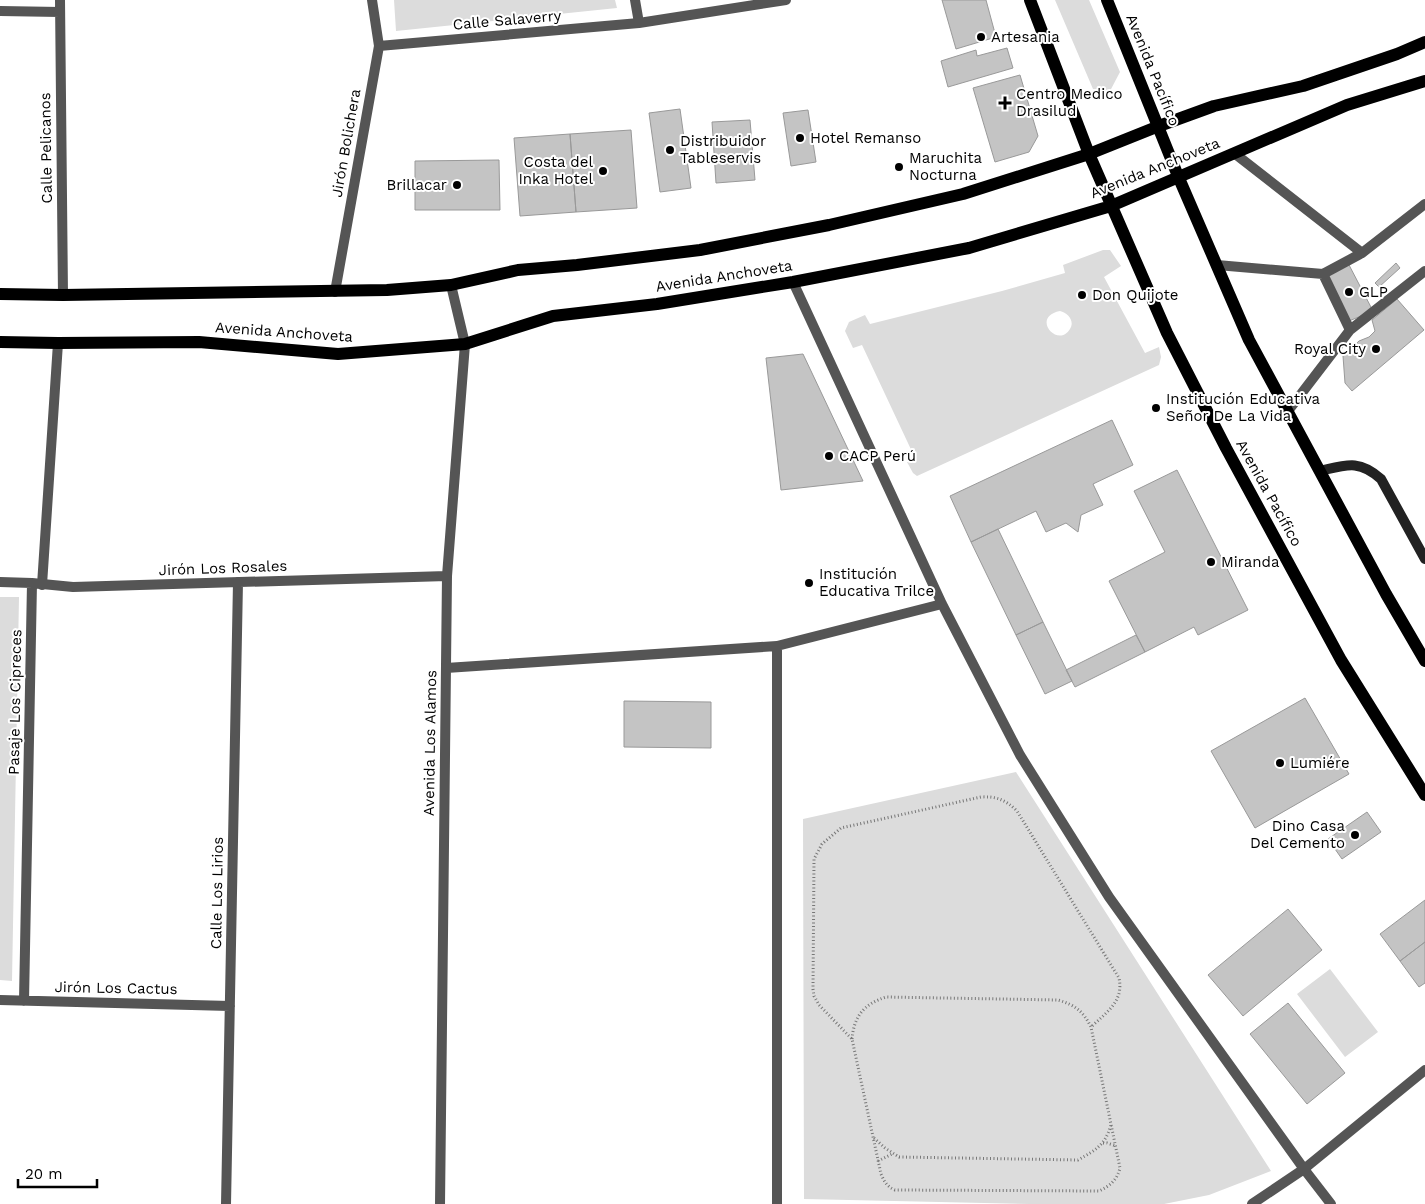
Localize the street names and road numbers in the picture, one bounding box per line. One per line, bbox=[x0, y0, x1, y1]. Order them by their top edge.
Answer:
street label: Calle Salaverry bbox=[452, 6, 562, 34]
street label: Avenida Pacífico bbox=[1122, 11, 1184, 129]
street label: Jirón Bolichera bbox=[328, 87, 364, 199]
street label: Calle Pelicanos bbox=[36, 92, 56, 204]
street label: Avenida Anchoveta bbox=[1088, 134, 1223, 202]
street label: Avenida Anchoveta bbox=[654, 256, 794, 296]
street label: Avenida Anchoveta bbox=[215, 318, 354, 346]
street label: Avenida Pacífico bbox=[1232, 437, 1306, 549]
street label: Jirón Los Rosales bbox=[158, 557, 288, 579]
street label: Pasaje Los Cipreces bbox=[5, 629, 25, 775]
street label: Avenida Los Alamos bbox=[420, 670, 440, 816]
street label: Calle Los Lirios bbox=[207, 837, 227, 949]
street label: Jirón Los Cactus bbox=[54, 978, 178, 998]

